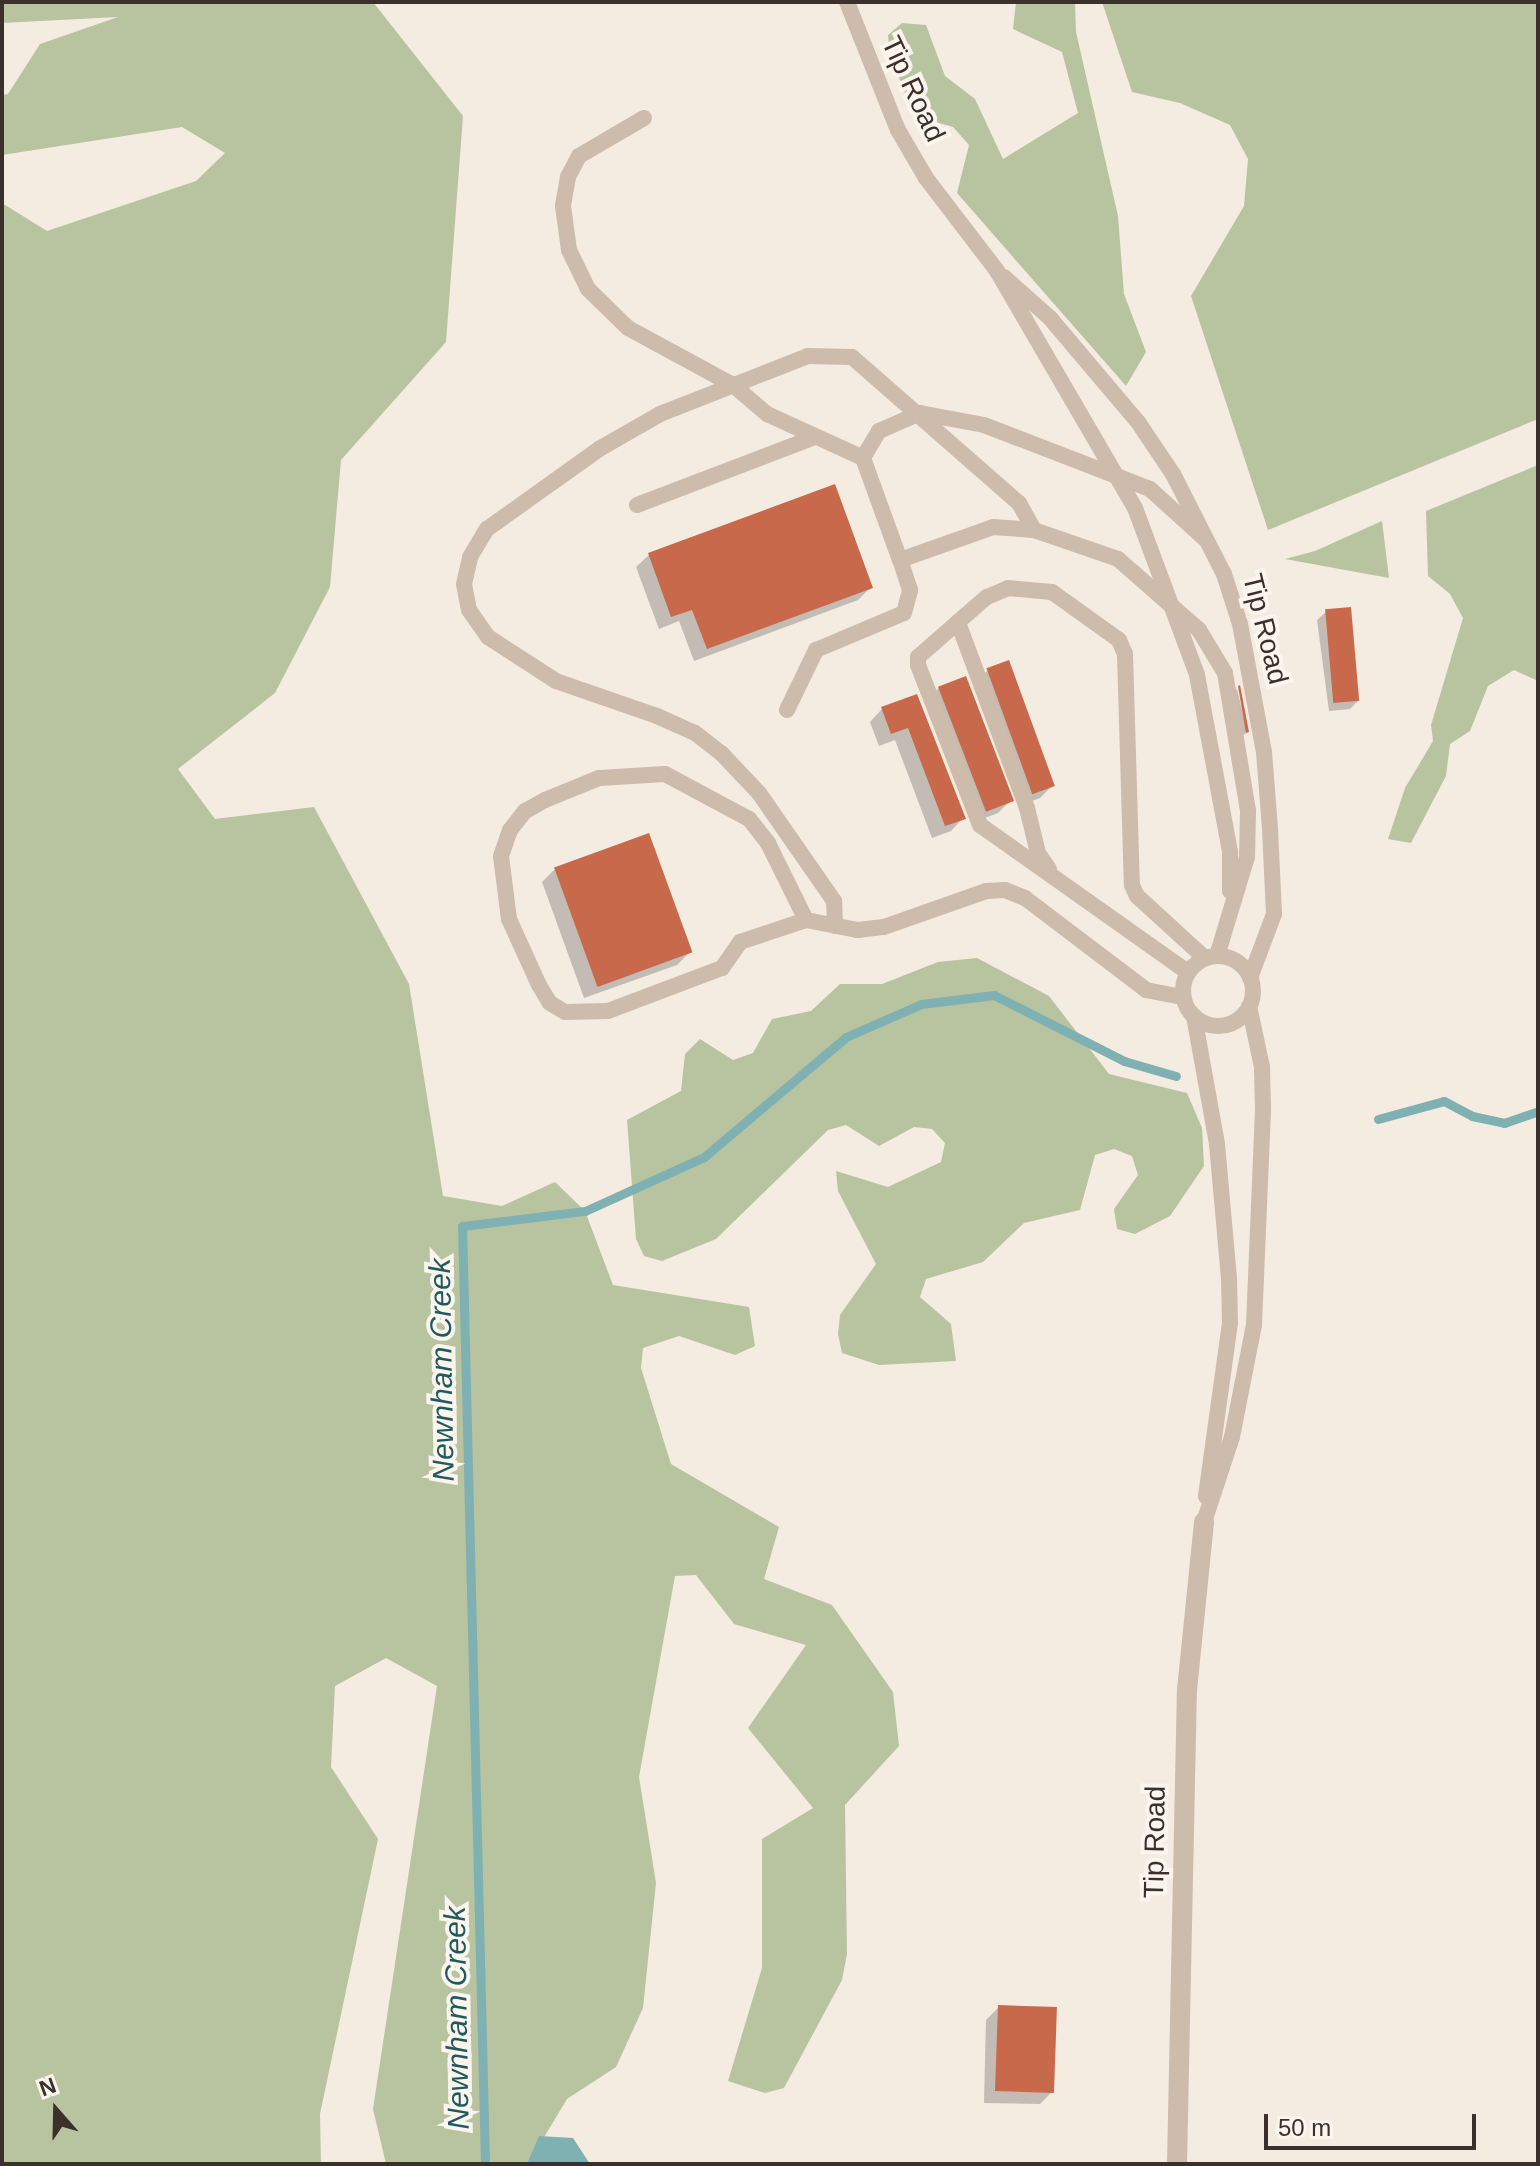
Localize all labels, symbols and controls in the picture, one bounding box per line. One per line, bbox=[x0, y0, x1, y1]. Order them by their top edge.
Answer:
street label: Tip Road bbox=[874, 31, 952, 147]
street label: Tip Road bbox=[1235, 570, 1295, 688]
water label: Newnham Creek bbox=[422, 1258, 462, 1482]
street label: Tip Road bbox=[1137, 1785, 1173, 1899]
water label: Newnham Creek bbox=[437, 1906, 477, 2130]
north arrow bbox=[16, 2070, 96, 2150]
text: N bbox=[36, 2073, 59, 2101]
scale bar bbox=[1268, 2098, 1480, 2148]
text: 50 m bbox=[1278, 2114, 1331, 2141]

